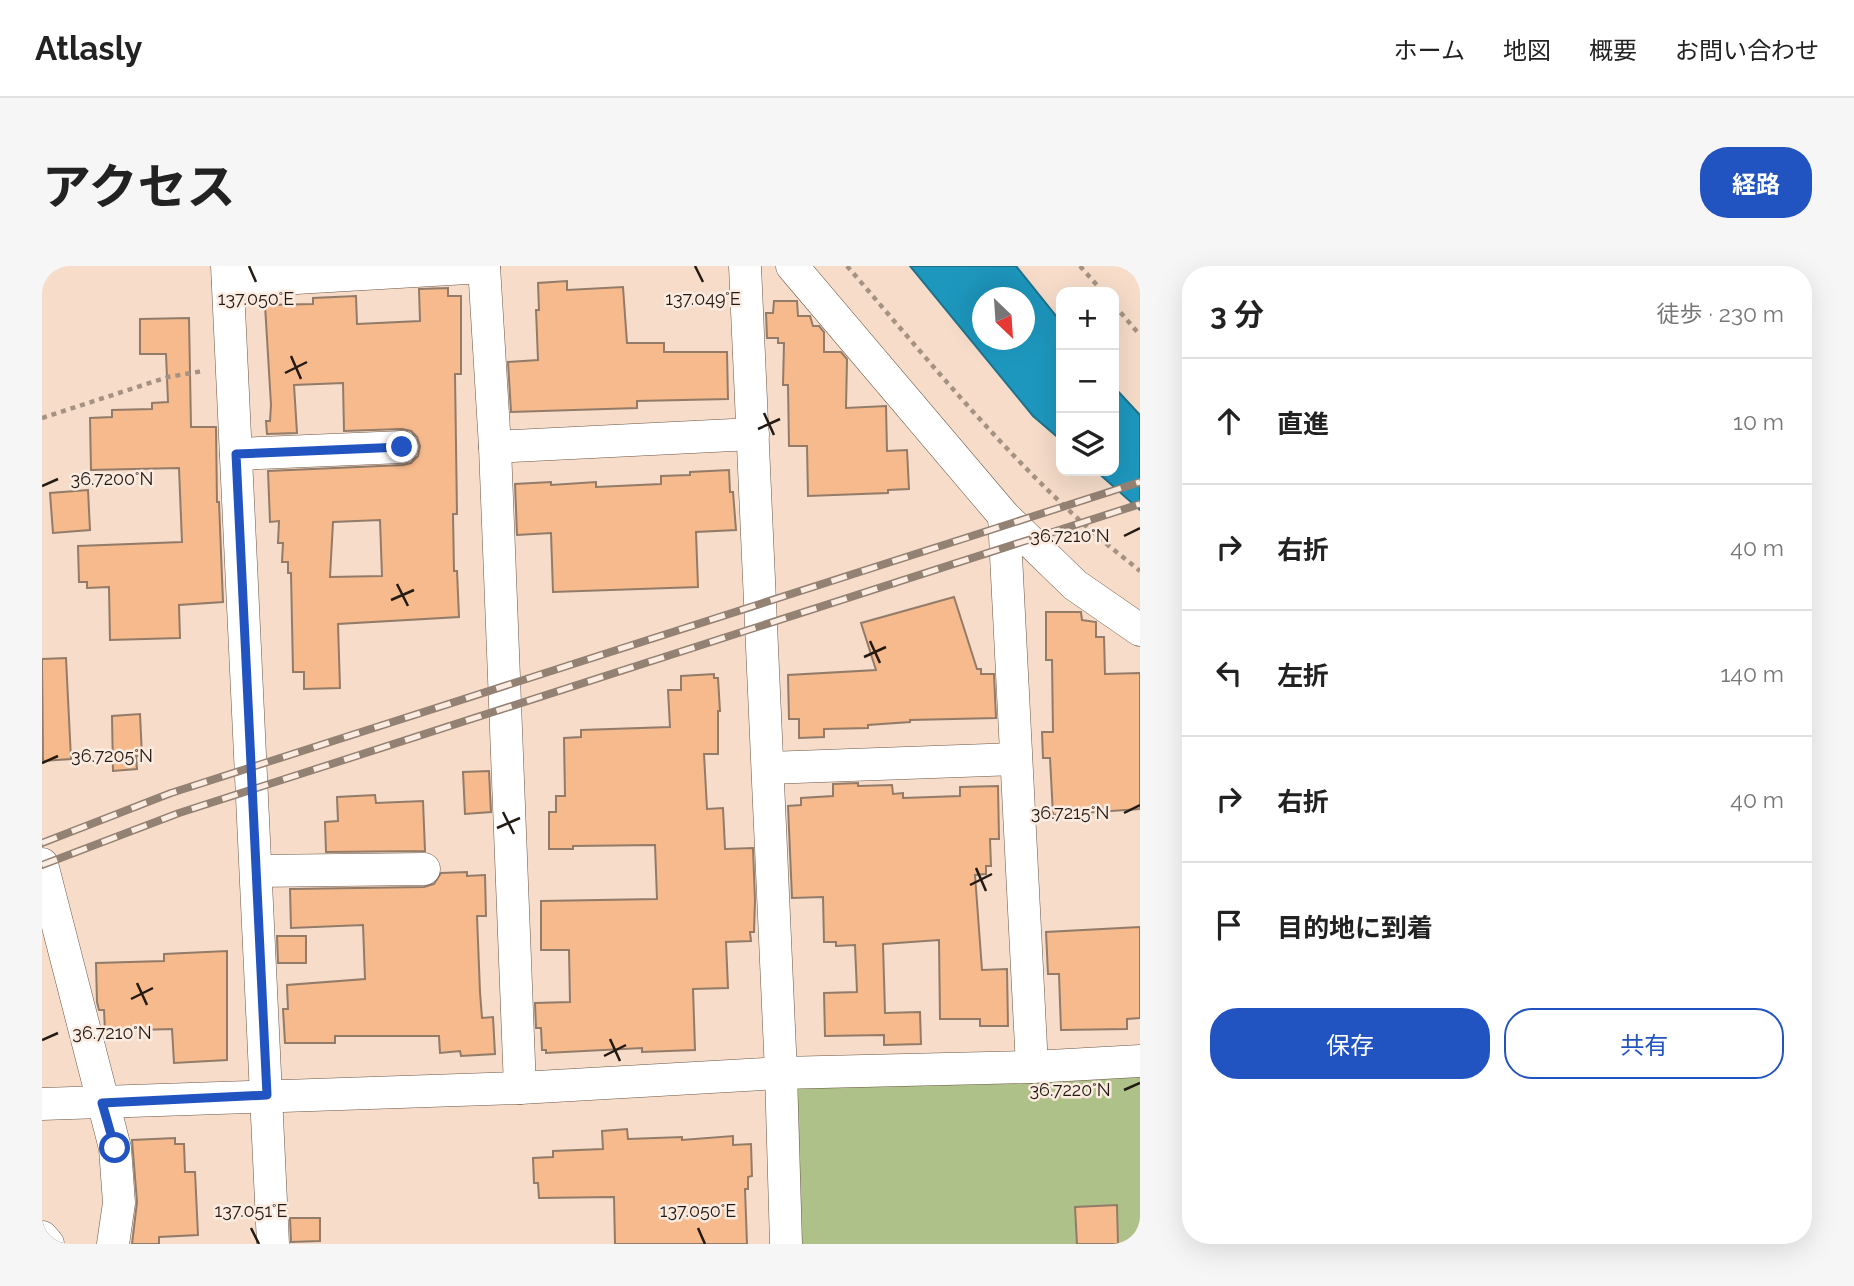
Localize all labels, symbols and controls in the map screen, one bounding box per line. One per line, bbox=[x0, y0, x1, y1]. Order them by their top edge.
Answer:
text: Atlasly bbox=[35, 29, 142, 68]
text: ホーム bbox=[1394, 36, 1465, 65]
text: 地図 bbox=[1503, 36, 1551, 65]
text: 概要 bbox=[1589, 36, 1637, 65]
text: お問い合わせ bbox=[1675, 36, 1819, 65]
button: 経路 bbox=[1700, 147, 1812, 218]
text: アクセス bbox=[42, 158, 236, 215]
north arrow bbox=[972, 287, 1035, 350]
map controls bbox=[1056, 287, 1119, 476]
button: + bbox=[1056, 287, 1119, 350]
text: 137.050°E bbox=[218, 288, 294, 309]
text: 137.049°E bbox=[665, 288, 741, 309]
text: 3 分 bbox=[1210, 297, 1264, 332]
text: 徒歩 · 230 m bbox=[1657, 300, 1784, 327]
button: − bbox=[1056, 350, 1119, 413]
icon: ahead bbox=[1210, 402, 1248, 440]
text: 10 m bbox=[1733, 408, 1784, 435]
text: 直進 bbox=[1277, 409, 1329, 439]
button: layers bbox=[1056, 413, 1119, 476]
route end bbox=[386, 431, 417, 462]
text: 36.7200°N bbox=[71, 468, 153, 489]
text: 36.7210°N bbox=[1030, 525, 1110, 546]
icon: right bbox=[1210, 528, 1248, 566]
text: 40 m bbox=[1730, 534, 1784, 561]
text: 右折 bbox=[1277, 535, 1329, 565]
icon: left bbox=[1210, 654, 1248, 692]
text: 140 m bbox=[1721, 660, 1784, 687]
text: 左折 bbox=[1277, 661, 1329, 691]
text: 36.7205°N bbox=[71, 745, 153, 766]
icon: right bbox=[1210, 780, 1248, 818]
text: 40 m bbox=[1730, 786, 1784, 813]
text: 右折 bbox=[1277, 787, 1329, 817]
text: 36.7215°N bbox=[1031, 802, 1109, 823]
icon: arrive bbox=[1210, 906, 1248, 944]
text: 目的地に到着 bbox=[1277, 913, 1433, 943]
button: 保存 bbox=[1210, 1008, 1490, 1079]
button: 共有 bbox=[1504, 1008, 1784, 1079]
text: 36.7210°N bbox=[72, 1022, 152, 1043]
text: 36.7220°N bbox=[1029, 1079, 1111, 1100]
route start bbox=[99, 1132, 130, 1163]
text: 137.051°E bbox=[215, 1200, 288, 1221]
text: 137.050°E bbox=[660, 1200, 736, 1221]

